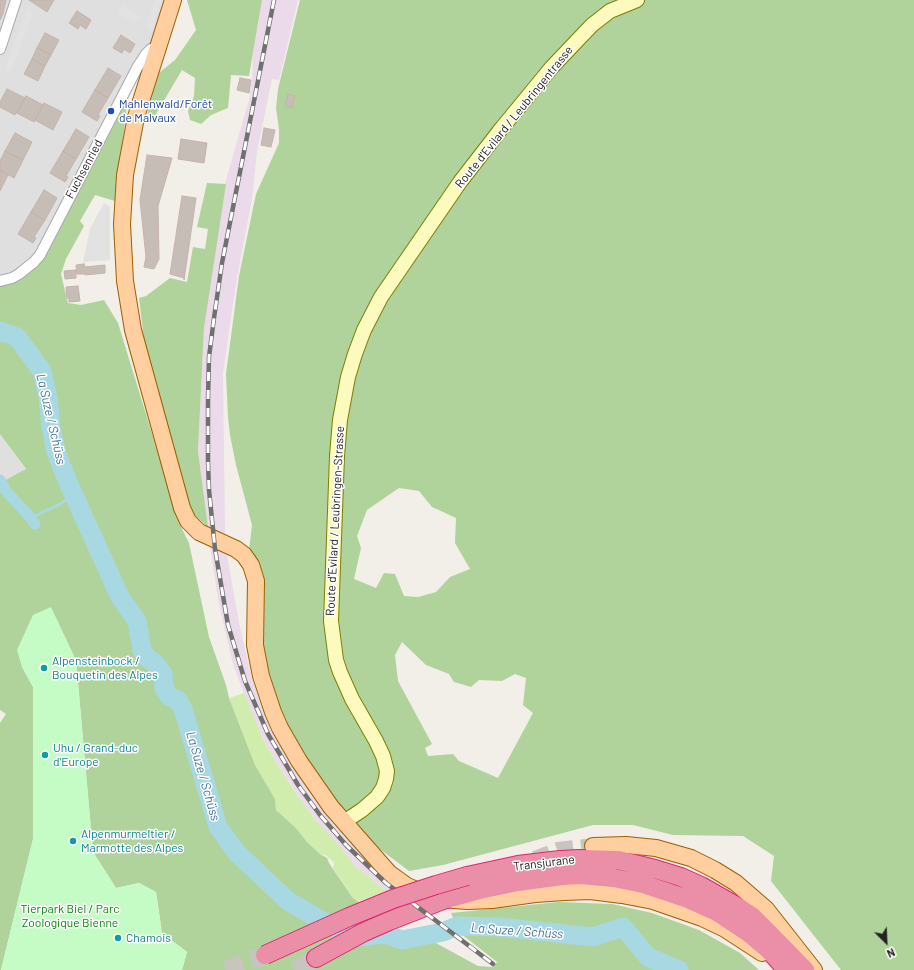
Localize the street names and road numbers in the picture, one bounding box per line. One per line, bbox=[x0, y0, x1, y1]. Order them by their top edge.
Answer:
street label: Route d'Evilard / Leubringentrasse bbox=[452, 43, 576, 191]
street label: Fuchsenried bbox=[62, 137, 106, 201]
street label: Route d'Evilard / Leubringen-Strasse bbox=[323, 426, 347, 616]
street label: Transjurane bbox=[513, 852, 575, 874]

